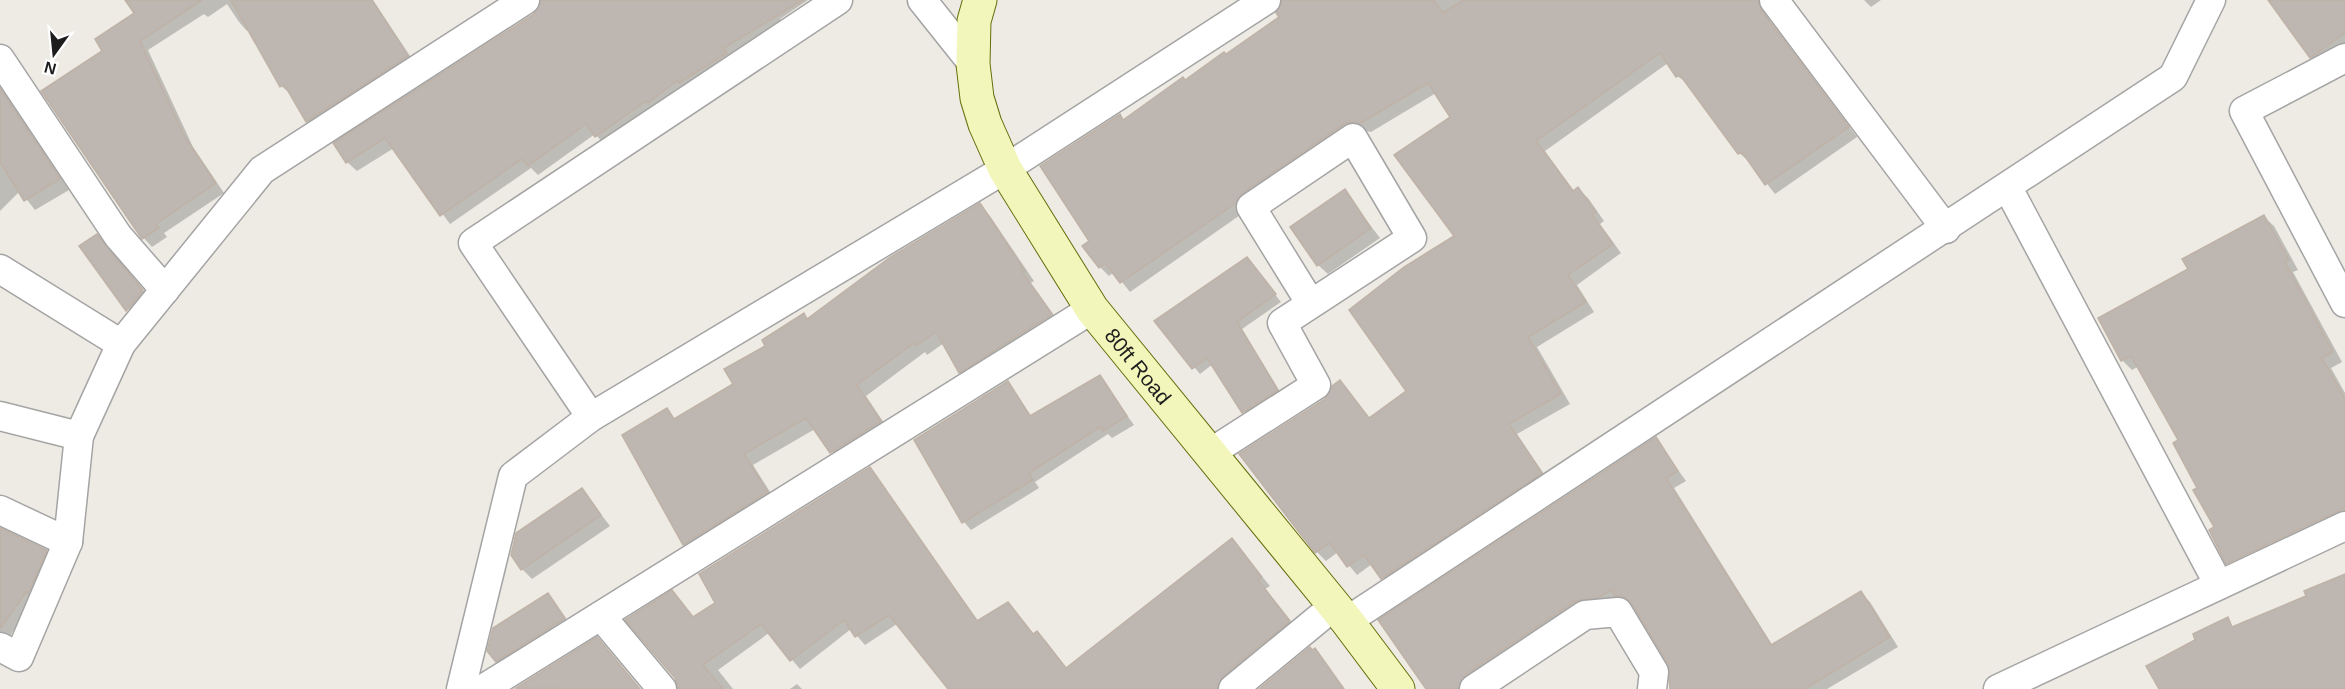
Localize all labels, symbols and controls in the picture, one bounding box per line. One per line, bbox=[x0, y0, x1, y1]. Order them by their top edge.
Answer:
north arrow bbox=[24, 24, 84, 84]
text: N bbox=[42, 58, 58, 78]
street label: 80ft Road bbox=[1101, 323, 1176, 409]

